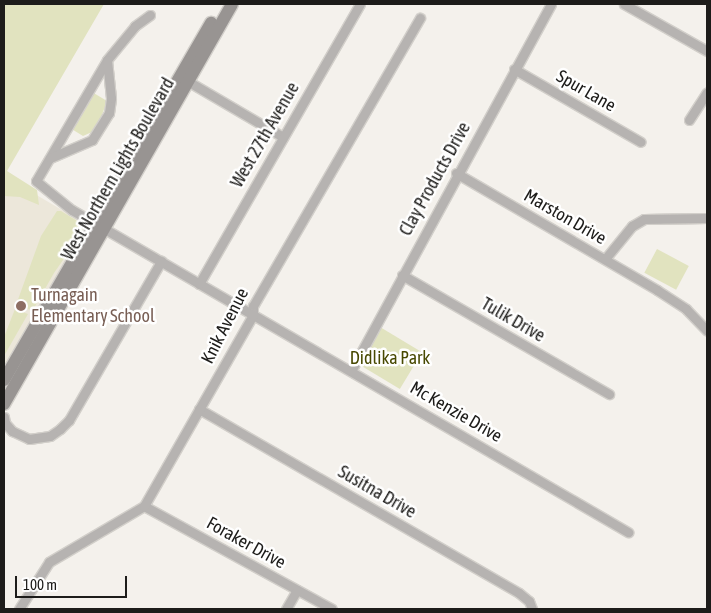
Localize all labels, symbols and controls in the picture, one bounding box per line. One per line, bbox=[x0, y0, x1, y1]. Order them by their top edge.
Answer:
street label: Spur Lane bbox=[553, 65, 619, 117]
street label: West Northern Lights Boulevard bbox=[57, 74, 179, 264]
street label: West 27th Avenue bbox=[226, 79, 304, 191]
street label: Clay Products Drive bbox=[395, 118, 475, 240]
street label: Marston Drive bbox=[520, 185, 610, 249]
place label: Turnagain Elementary School bbox=[31, 285, 155, 328]
street label: Knik Avenue bbox=[197, 285, 253, 367]
street label: Tulik Drive bbox=[477, 293, 549, 347]
marker: Turnagain Elementary School bbox=[15, 300, 27, 312]
park label: Didlika Park bbox=[350, 347, 430, 369]
street label: Mc Kenzie Drive bbox=[406, 377, 506, 447]
street label: Susitna Drive bbox=[334, 461, 420, 523]
street label: Foraker Drive bbox=[203, 512, 289, 574]
scale bar bbox=[18, 566, 130, 598]
text: 100 m bbox=[23, 576, 57, 593]

